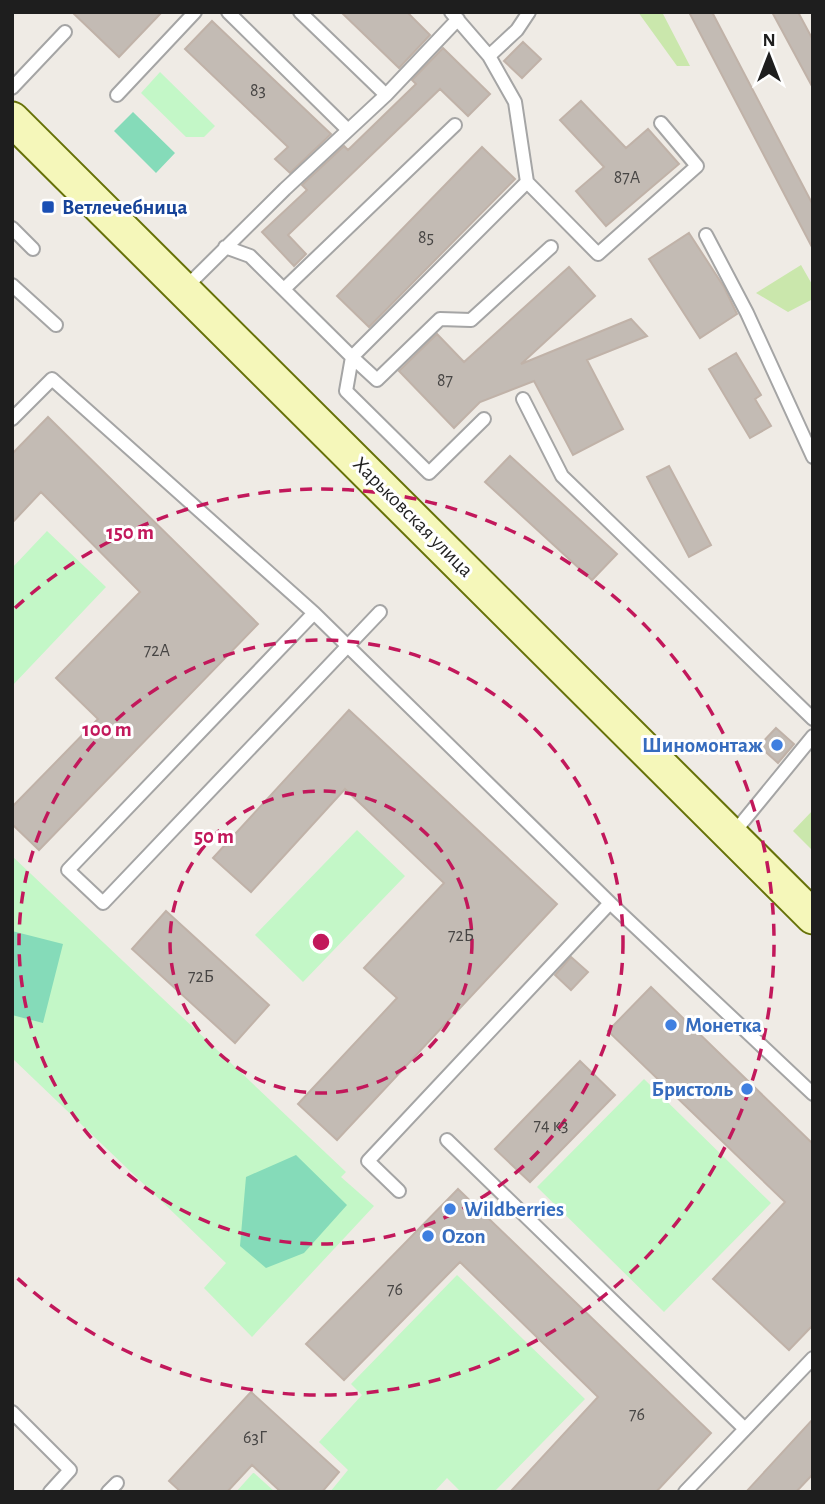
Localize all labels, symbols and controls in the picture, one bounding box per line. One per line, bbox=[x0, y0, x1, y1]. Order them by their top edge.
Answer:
north arrow bbox=[734, 21, 804, 91]
text: N bbox=[762, 31, 776, 50]
house number: 83 bbox=[250, 82, 266, 100]
house number: 87А bbox=[614, 169, 641, 187]
place label: Ветлечебница bbox=[62, 197, 187, 218]
marker: Ветлечебница bbox=[40, 199, 56, 215]
house number: 85 bbox=[418, 229, 434, 247]
house number: 87 bbox=[437, 372, 453, 390]
street label: Харьковская улица bbox=[349, 453, 477, 581]
text: 150 m bbox=[106, 522, 154, 543]
house number: 72А bbox=[144, 642, 171, 660]
text: 100 m bbox=[82, 719, 132, 740]
place label: Шиномонтаж bbox=[642, 735, 763, 756]
marker: Шиномонтаж bbox=[769, 737, 785, 753]
text: 50 m bbox=[194, 826, 234, 847]
house number: 72Б bbox=[448, 927, 474, 945]
centre of rings bbox=[309, 930, 333, 954]
house number: 72Б bbox=[188, 968, 214, 986]
place label: Монетка bbox=[685, 1015, 762, 1036]
marker: Монетка bbox=[663, 1017, 679, 1033]
place label: Бристоль bbox=[651, 1079, 733, 1100]
marker: Бристоль bbox=[739, 1081, 755, 1097]
house number: 74 к3 bbox=[534, 1117, 568, 1135]
place label: Wildberries bbox=[464, 1199, 564, 1220]
marker: Wildberries bbox=[442, 1201, 458, 1217]
place label: Ozon bbox=[442, 1226, 486, 1247]
marker: Ozon bbox=[420, 1228, 436, 1244]
house number: 76 bbox=[387, 1281, 403, 1299]
house number: 76 bbox=[629, 1406, 645, 1424]
house number: 63Г bbox=[243, 1429, 267, 1447]

